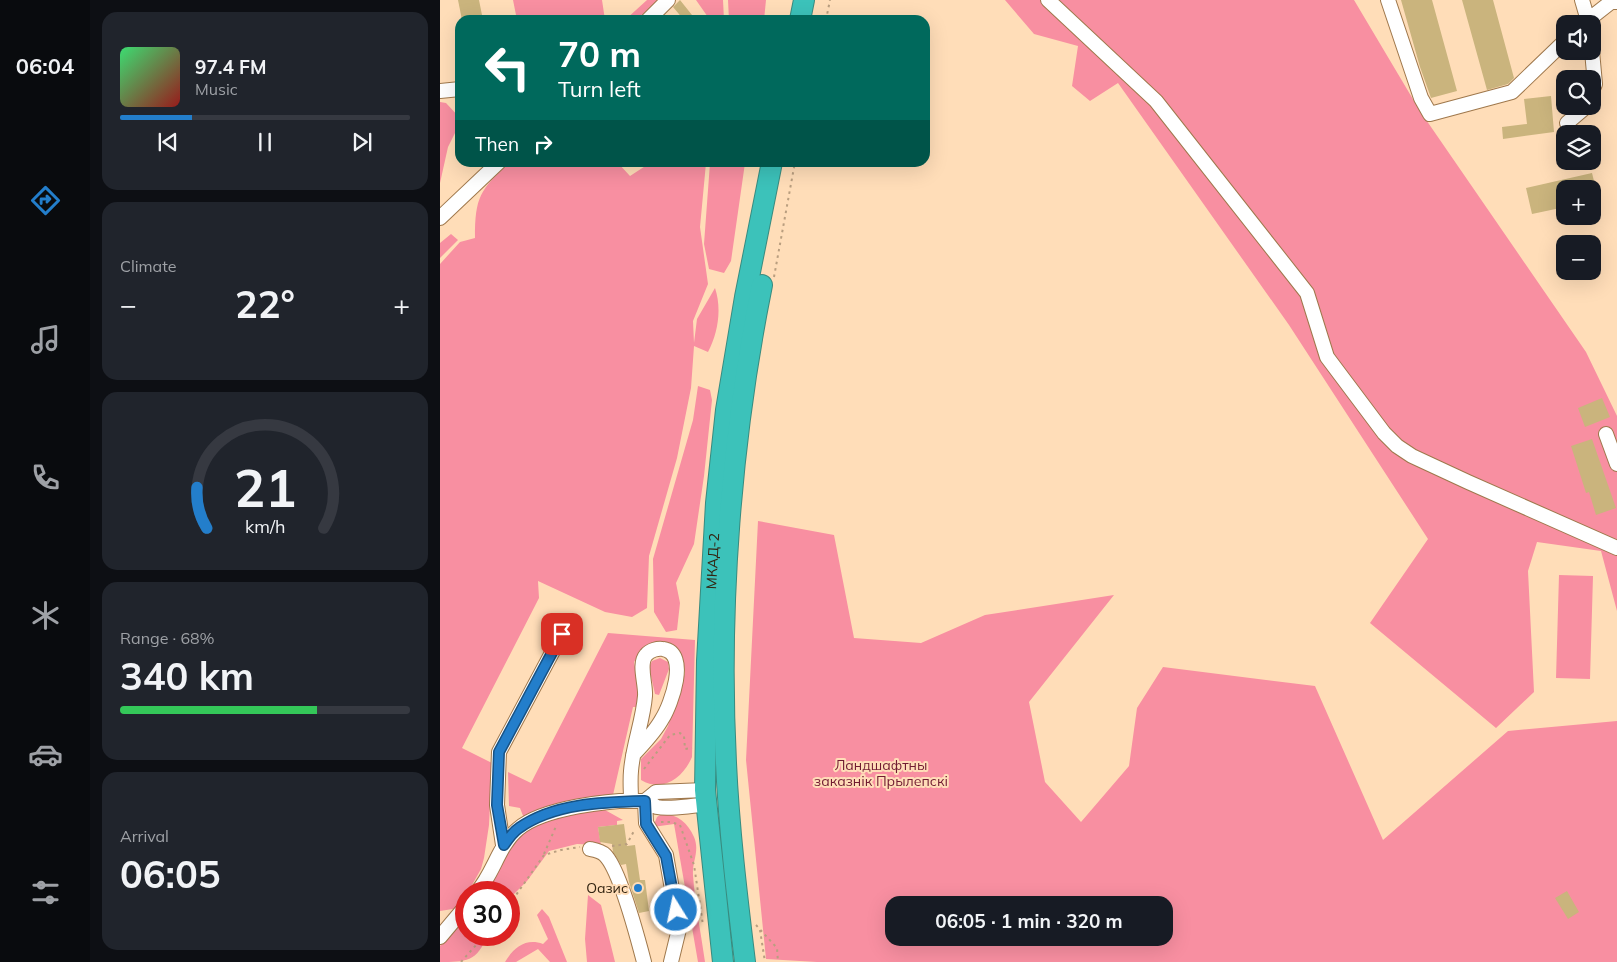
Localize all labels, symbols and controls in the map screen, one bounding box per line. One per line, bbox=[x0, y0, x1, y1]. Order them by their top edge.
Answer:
map controls bbox=[1556, 15, 1601, 280]
button: sound bbox=[1556, 15, 1601, 60]
text: 70 m bbox=[558, 32, 641, 76]
icon: left bbox=[475, 35, 540, 100]
text: 06:04 bbox=[16, 52, 74, 80]
text: 97.4 FM bbox=[195, 55, 267, 79]
button: search bbox=[1556, 70, 1601, 115]
text: Turn left bbox=[558, 75, 641, 103]
text: Music bbox=[195, 79, 238, 99]
button: layers bbox=[1556, 125, 1601, 170]
icon: previous bbox=[154, 128, 182, 156]
icon: pause bbox=[251, 128, 279, 156]
icon: next bbox=[348, 128, 376, 156]
icon: right bbox=[529, 130, 557, 158]
text: Then bbox=[475, 132, 519, 156]
button: + bbox=[1556, 180, 1601, 225]
icon: directions bbox=[28, 183, 63, 218]
button: − bbox=[1556, 235, 1601, 280]
text: Climate bbox=[120, 256, 176, 276]
text: 22° bbox=[235, 280, 295, 328]
text: − bbox=[120, 287, 137, 322]
text: + bbox=[393, 287, 410, 322]
icon: music bbox=[28, 322, 63, 357]
text: 21 bbox=[234, 455, 296, 520]
icon: phone bbox=[28, 460, 63, 495]
text: km/h bbox=[245, 515, 285, 537]
street label: МКАД-2 bbox=[702, 533, 723, 590]
icon: climate bbox=[28, 598, 63, 633]
pin bbox=[541, 613, 583, 655]
icon: arrive bbox=[548, 620, 576, 648]
text: Range · 68% bbox=[120, 628, 215, 648]
text: 340 km bbox=[120, 652, 254, 700]
icon: car bbox=[28, 737, 63, 772]
park label: Ландшафтны заказнік Прылепскі bbox=[814, 756, 948, 790]
text: Arrival bbox=[120, 826, 169, 846]
text: 06:05 bbox=[120, 850, 221, 898]
icon: filters bbox=[28, 875, 63, 910]
place label: Оазис bbox=[586, 879, 628, 897]
speed limit sign: 30 bbox=[455, 881, 520, 946]
marker: Оазис bbox=[632, 882, 644, 894]
position arrow bbox=[649, 883, 701, 935]
text: 06:05 · 1 min · 320 m bbox=[935, 909, 1123, 933]

